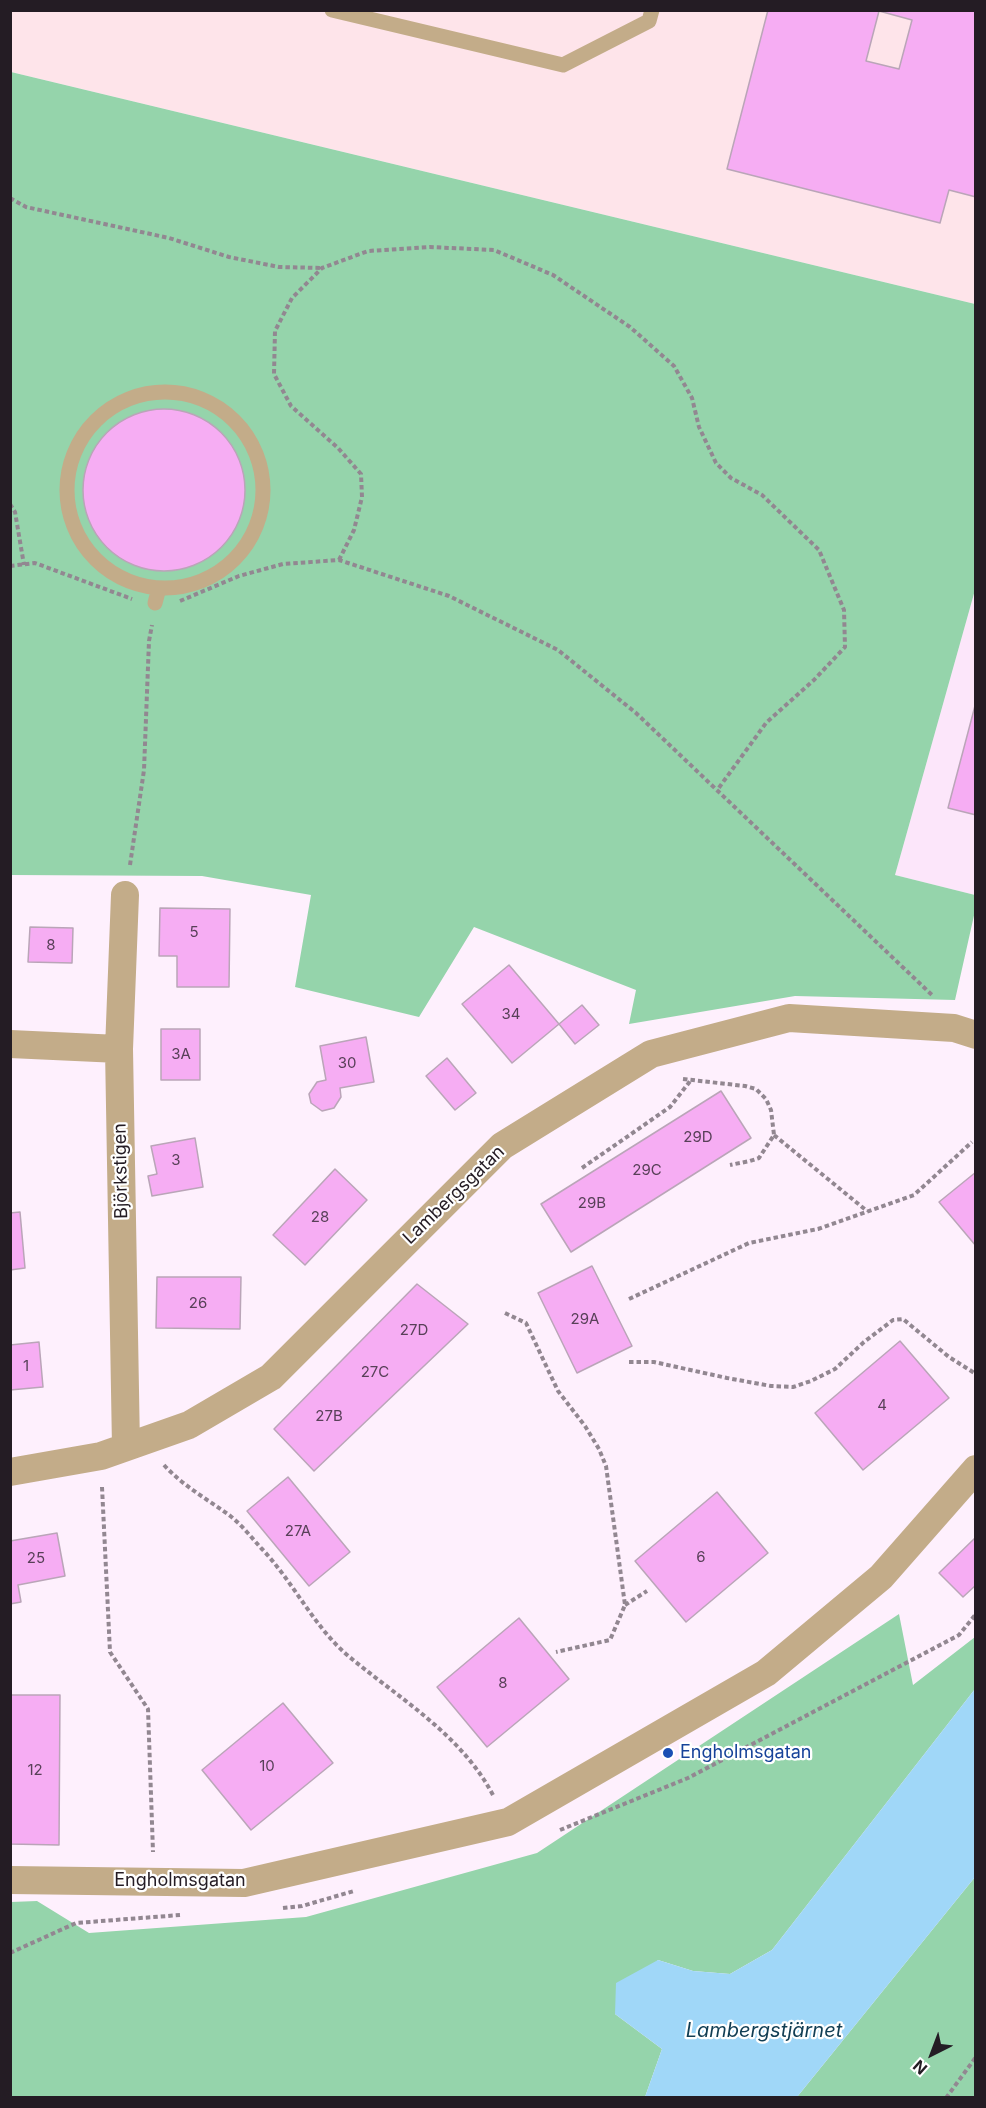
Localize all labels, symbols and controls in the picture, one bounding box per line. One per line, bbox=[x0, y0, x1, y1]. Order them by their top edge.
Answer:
house number: 5 bbox=[189, 923, 199, 941]
house number: 8 bbox=[46, 936, 56, 954]
house number: 34 bbox=[502, 1005, 520, 1023]
house number: 3A bbox=[171, 1045, 191, 1063]
house number: 30 bbox=[338, 1054, 356, 1072]
street label: Björkstigen bbox=[109, 1123, 133, 1219]
house number: 29D bbox=[683, 1128, 713, 1146]
street label: Lambergsgatan bbox=[399, 1141, 509, 1249]
house number: 3 bbox=[171, 1151, 181, 1169]
house number: 29C bbox=[632, 1161, 662, 1179]
house number: 29B bbox=[578, 1194, 606, 1212]
house number: 28 bbox=[311, 1208, 329, 1226]
house number: 26 bbox=[189, 1294, 207, 1312]
house number: 29A bbox=[571, 1310, 599, 1328]
house number: 27D bbox=[400, 1321, 428, 1339]
house number: 1 bbox=[23, 1357, 29, 1375]
house number: 27C bbox=[361, 1363, 389, 1381]
house number: 4 bbox=[877, 1396, 887, 1414]
house number: 27B bbox=[315, 1407, 343, 1425]
house number: 27A bbox=[285, 1522, 311, 1540]
house number: 6 bbox=[696, 1548, 706, 1566]
house number: 25 bbox=[27, 1549, 45, 1567]
house number: 8 bbox=[498, 1674, 508, 1692]
place label: Engholmsgatan bbox=[680, 1742, 811, 1764]
marker: Engholmsgatan bbox=[661, 1746, 675, 1760]
house number: 10 bbox=[259, 1757, 275, 1775]
house number: 12 bbox=[27, 1761, 43, 1779]
street label: Engholmsgatan bbox=[114, 1870, 246, 1892]
water label: Lambergstjärnet bbox=[686, 2019, 842, 2043]
north arrow bbox=[902, 2024, 962, 2084]
text: N bbox=[909, 2056, 931, 2079]

